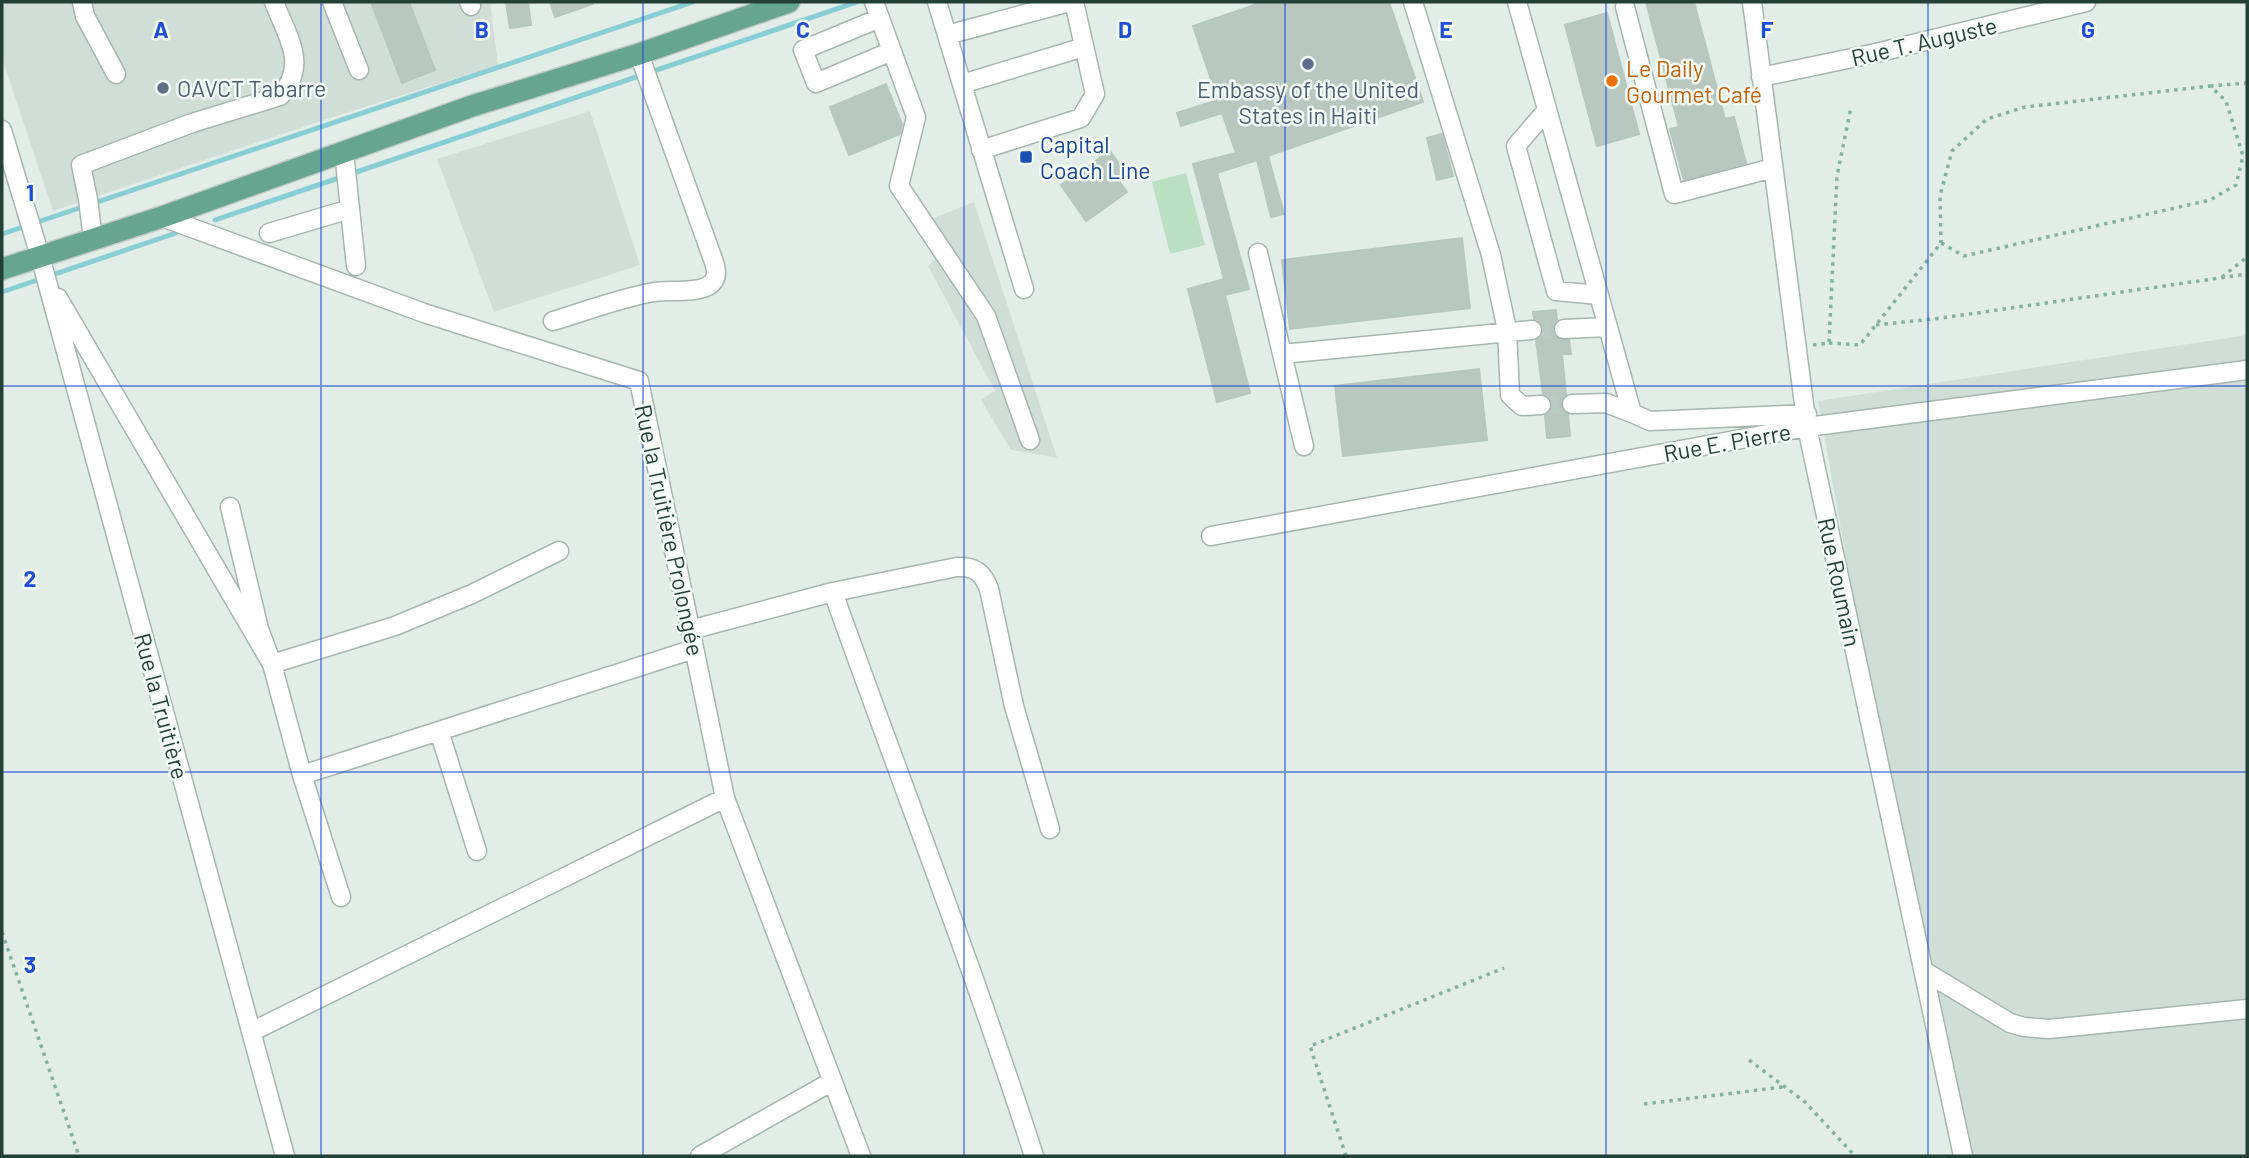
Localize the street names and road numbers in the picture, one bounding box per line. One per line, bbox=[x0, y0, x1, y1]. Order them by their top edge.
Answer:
street label: Rue T. Auguste bbox=[1848, 11, 2000, 71]
street label: Rue la Truitière Prolongée bbox=[630, 402, 710, 658]
street label: Rue E. Pierre bbox=[1661, 417, 1793, 467]
street label: Rue Roumain bbox=[1813, 515, 1867, 649]
street label: Rue la Truitière bbox=[129, 630, 195, 782]

